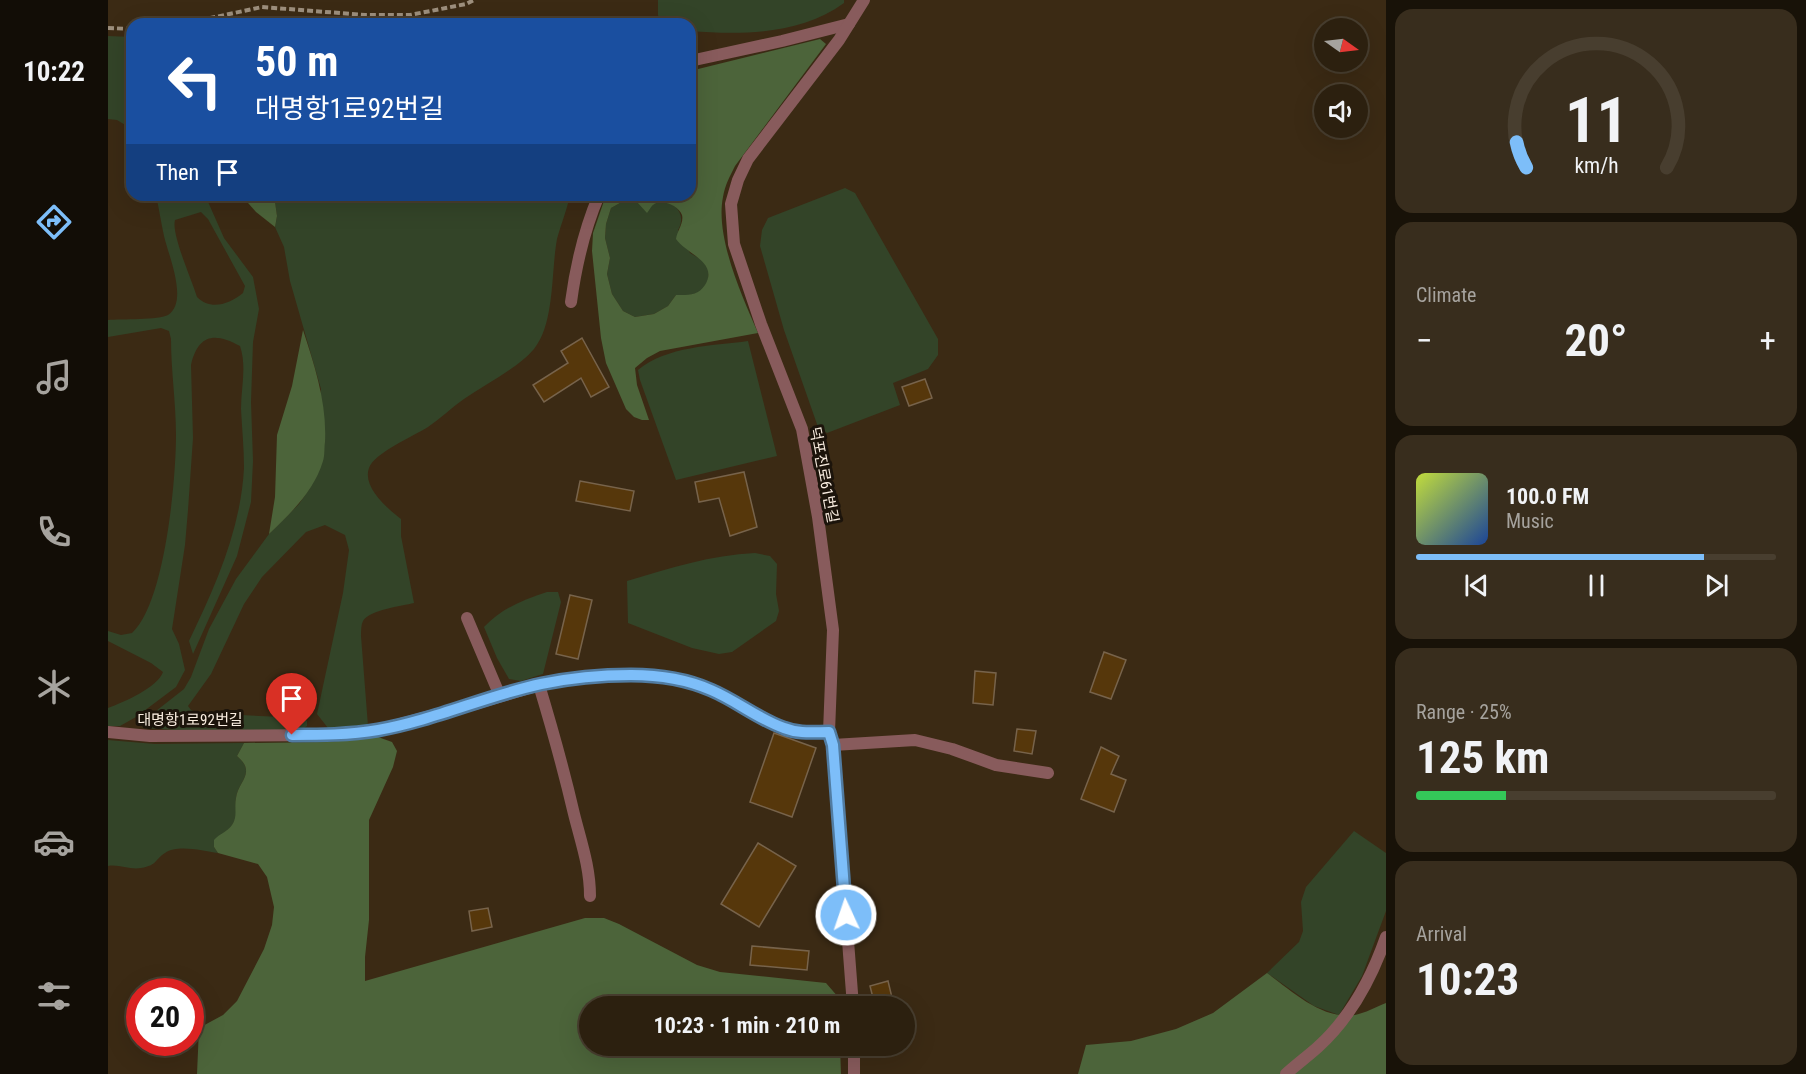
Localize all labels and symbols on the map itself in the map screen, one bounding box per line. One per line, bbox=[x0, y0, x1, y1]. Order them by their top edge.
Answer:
north arrow bbox=[1314, 18, 1368, 72]
street label: 덕포진로61번길 bbox=[806, 425, 842, 525]
pin bbox=[266, 673, 317, 735]
street label: 대명항1로92번길 bbox=[137, 711, 243, 729]
position arrow bbox=[814, 883, 878, 947]
speed limit sign: 20 bbox=[126, 978, 204, 1056]

